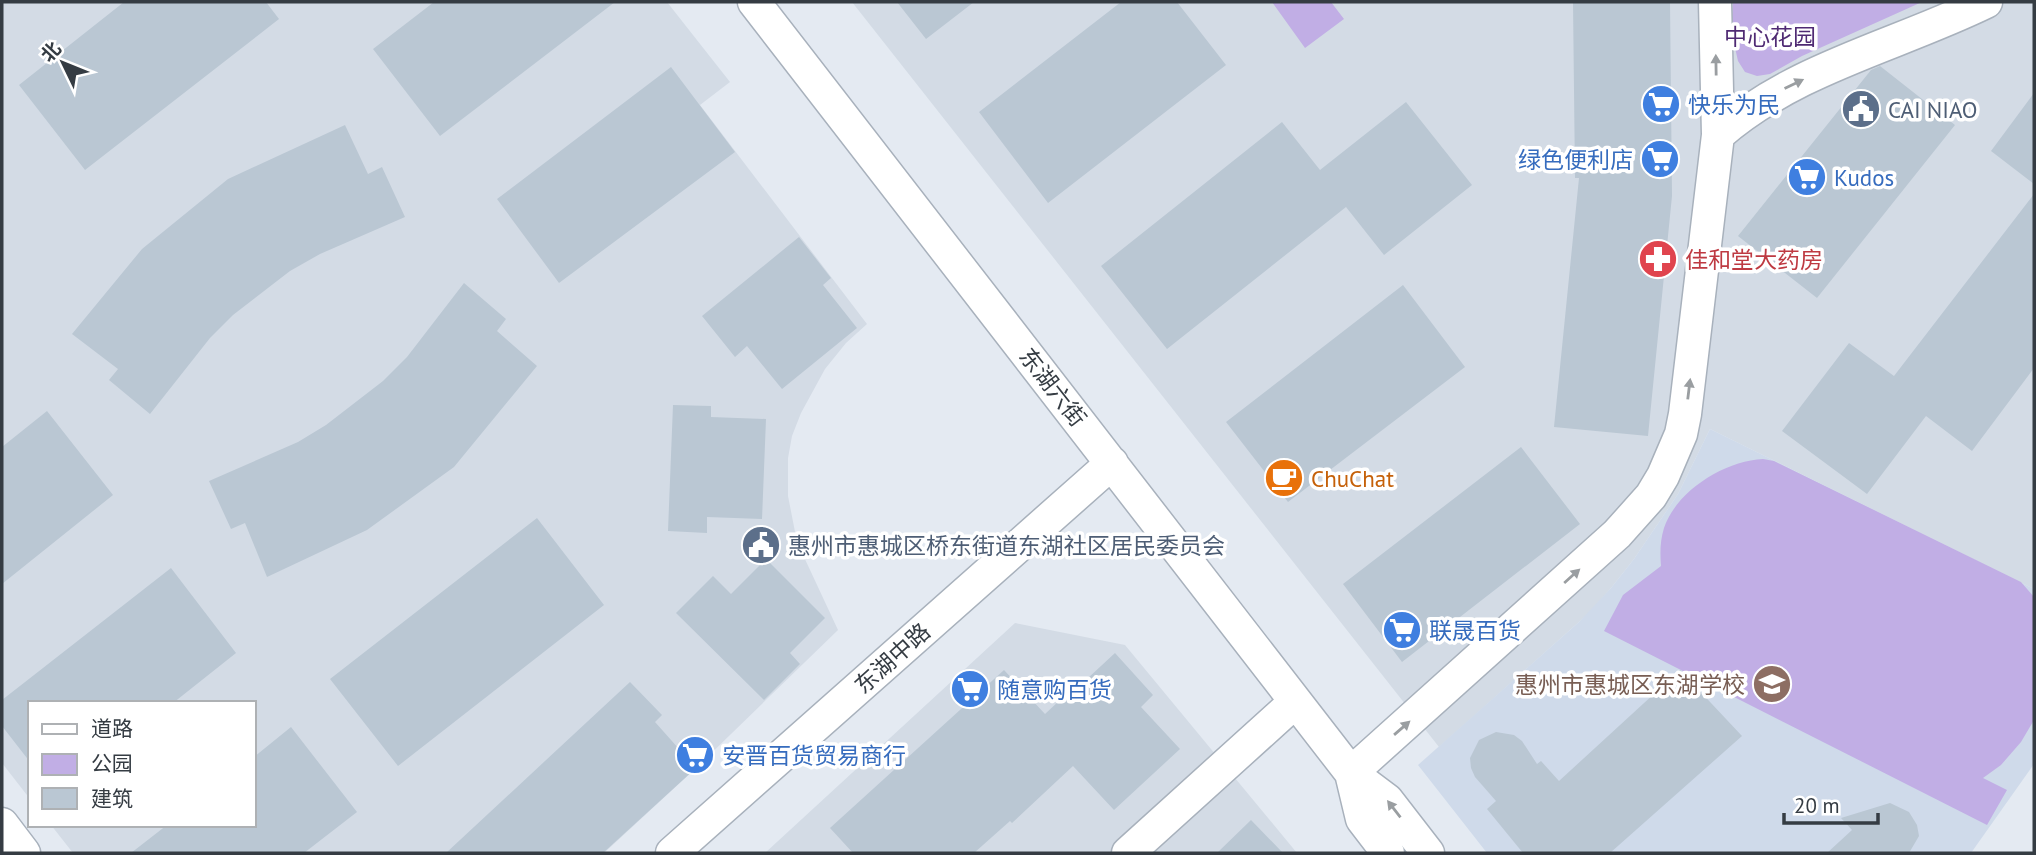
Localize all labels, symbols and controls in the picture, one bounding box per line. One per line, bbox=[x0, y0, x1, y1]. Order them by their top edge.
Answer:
park label: 中心花园 bbox=[1724, 22, 1816, 51]
north arrow bbox=[28, 28, 98, 98]
text: 北 bbox=[35, 36, 66, 67]
one-way arrow bbox=[1711, 54, 1722, 76]
one-way arrow bbox=[1784, 78, 1804, 89]
supermarket icon: 快乐为民 bbox=[1640, 83, 1682, 125]
public building icon: CAI NIAO bbox=[1840, 88, 1882, 130]
place label: 快乐为民 bbox=[1688, 90, 1780, 119]
place label: CAI NIAO bbox=[1888, 95, 1978, 124]
supermarket icon: 绿色便利店 bbox=[1639, 138, 1681, 180]
place label: 绿色便利店 bbox=[1518, 145, 1633, 174]
supermarket icon: Kudos bbox=[1786, 156, 1828, 198]
place label: Kudos bbox=[1834, 163, 1894, 192]
pharmacy icon: 佳和堂大药房 bbox=[1637, 238, 1679, 280]
place label: 佳和堂大药房 bbox=[1685, 245, 1823, 274]
street label: 东湖六街 bbox=[1013, 342, 1093, 432]
one-way arrow bbox=[1683, 378, 1694, 400]
cafe icon: ChuChat bbox=[1263, 457, 1305, 499]
place label: ChuChat bbox=[1311, 464, 1394, 493]
public building icon: 惠州市惠城区桥东街道东湖社区居民委员会 bbox=[740, 524, 782, 566]
place label: 惠州市惠城区桥东街道东湖社区居民委员会 bbox=[788, 531, 1225, 560]
one-way arrow bbox=[1563, 568, 1581, 584]
supermarket icon: 联晟百货 bbox=[1381, 609, 1423, 651]
street label: 东湖中路 bbox=[848, 616, 936, 700]
place label: 联晟百货 bbox=[1429, 616, 1521, 645]
school or university icon: 惠州市惠城区东湖学校 bbox=[1751, 663, 1793, 705]
supermarket icon: 随意购百货 bbox=[949, 668, 991, 710]
place label: 惠州市惠城区东湖学校 bbox=[1515, 670, 1745, 699]
place label: 随意购百货 bbox=[997, 675, 1112, 704]
legend bbox=[28, 701, 256, 827]
text: 道路 bbox=[91, 715, 133, 742]
one-way arrow bbox=[1393, 720, 1410, 736]
supermarket icon: 安晋百货贸易商行 bbox=[674, 734, 716, 776]
place label: 安晋百货贸易商行 bbox=[722, 741, 906, 770]
text: 公园 bbox=[91, 750, 133, 777]
scale bar bbox=[1784, 782, 1878, 826]
text: 建筑 bbox=[91, 785, 133, 812]
text: 20 m bbox=[1794, 792, 1840, 819]
one-way arrow bbox=[1386, 800, 1401, 818]

